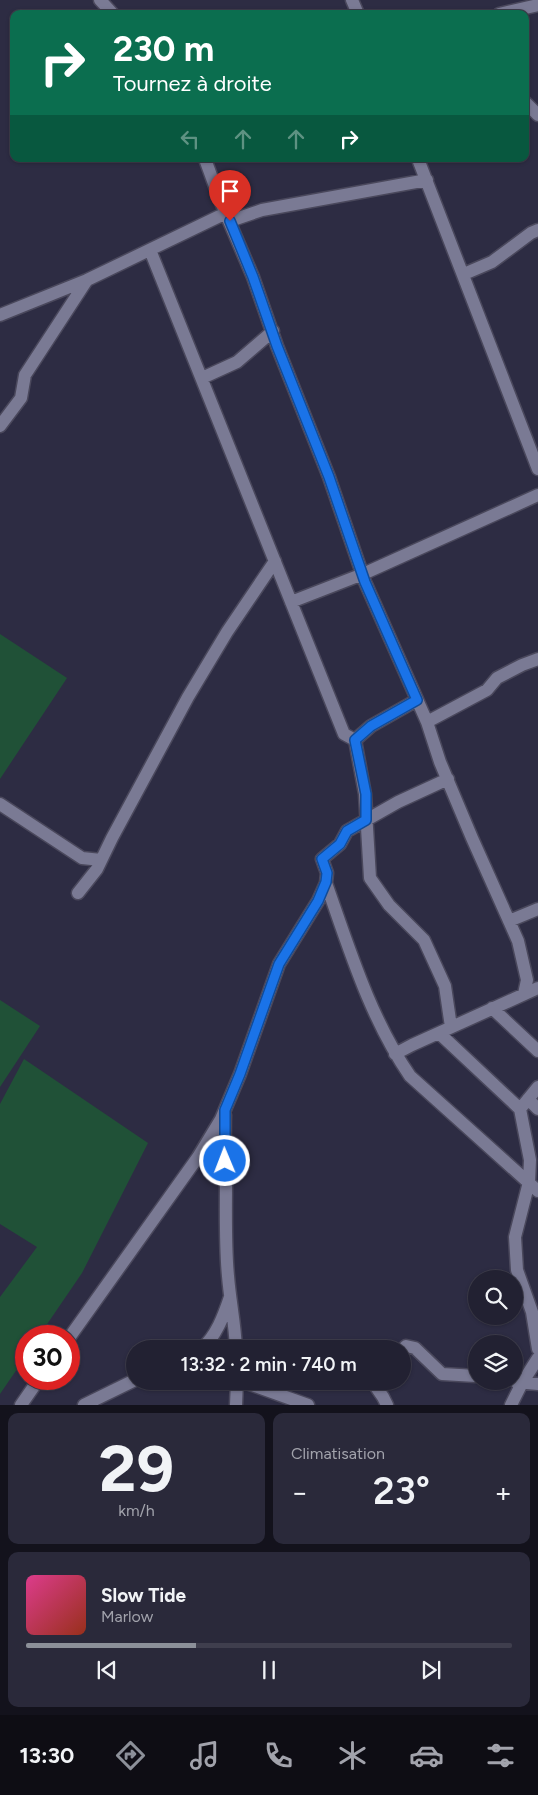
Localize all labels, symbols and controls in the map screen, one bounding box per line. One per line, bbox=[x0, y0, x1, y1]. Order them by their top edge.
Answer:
text: 230 m bbox=[113, 28, 214, 70]
icon: right bbox=[30, 30, 95, 95]
text: Tournez à droite bbox=[113, 70, 272, 97]
icon: left bbox=[176, 125, 204, 153]
icon: ahead bbox=[229, 125, 257, 153]
icon: ahead bbox=[282, 125, 310, 153]
icon: right bbox=[335, 125, 363, 153]
pin bbox=[209, 170, 251, 221]
icon: arrive bbox=[216, 177, 244, 205]
position arrow bbox=[198, 1134, 250, 1186]
map controls bbox=[468, 1270, 523, 1390]
button: search bbox=[468, 1270, 523, 1325]
speed limit sign: 30 bbox=[15, 1325, 80, 1390]
button: layers bbox=[468, 1335, 523, 1390]
text: 13:32 · 2 min · 740 m bbox=[180, 1353, 357, 1376]
text: 29 bbox=[99, 1429, 174, 1507]
text: Climatisation bbox=[291, 1444, 385, 1463]
text: 23° bbox=[373, 1468, 430, 1514]
text: − bbox=[291, 1475, 308, 1509]
text: + bbox=[495, 1475, 512, 1509]
text: km/h bbox=[118, 1501, 155, 1520]
text: Slow Tide bbox=[101, 1584, 186, 1607]
text: Marlow bbox=[101, 1607, 153, 1626]
icon: previous bbox=[93, 1656, 121, 1684]
icon: pause bbox=[255, 1656, 283, 1684]
icon: next bbox=[417, 1656, 445, 1684]
icon: directions bbox=[113, 1738, 148, 1773]
icon: music bbox=[187, 1738, 222, 1773]
icon: phone bbox=[261, 1738, 296, 1773]
icon: climate bbox=[335, 1738, 370, 1773]
icon: car bbox=[409, 1738, 444, 1773]
icon: filters bbox=[483, 1738, 518, 1773]
text: 13:30 bbox=[20, 1742, 74, 1769]

